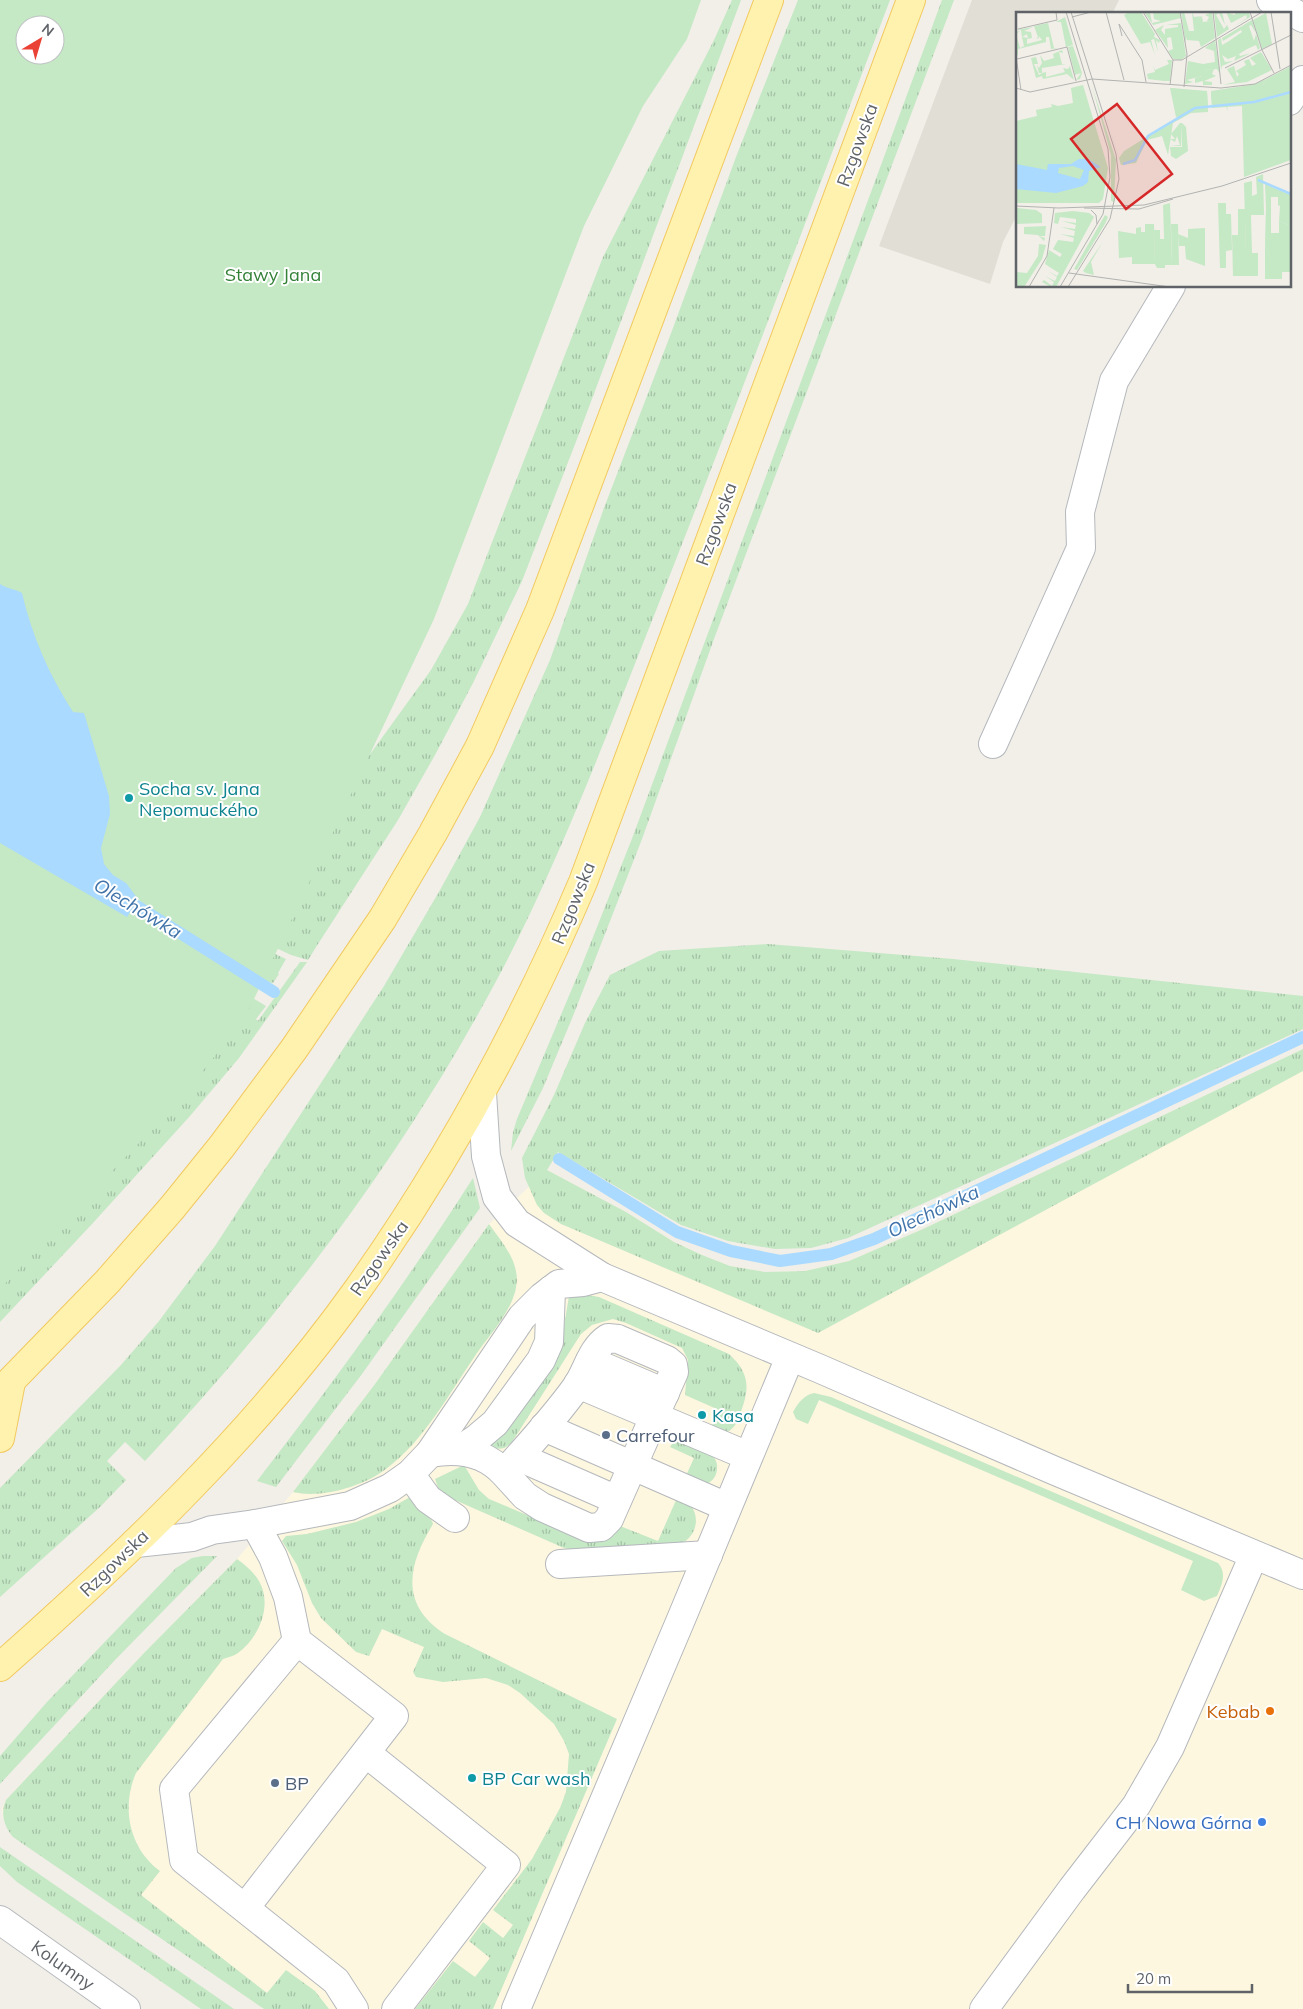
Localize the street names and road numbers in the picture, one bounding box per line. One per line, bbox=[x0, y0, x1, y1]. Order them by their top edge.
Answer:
street label: Rzgowska bbox=[831, 100, 883, 190]
street label: Rzgowska bbox=[690, 479, 742, 569]
street label: Rzgowska bbox=[546, 858, 600, 948]
street label: Rzgowska bbox=[345, 1216, 413, 1300]
street label: Rzgowska bbox=[75, 1525, 153, 1601]
street label: Kolumny bbox=[27, 1935, 99, 1995]

